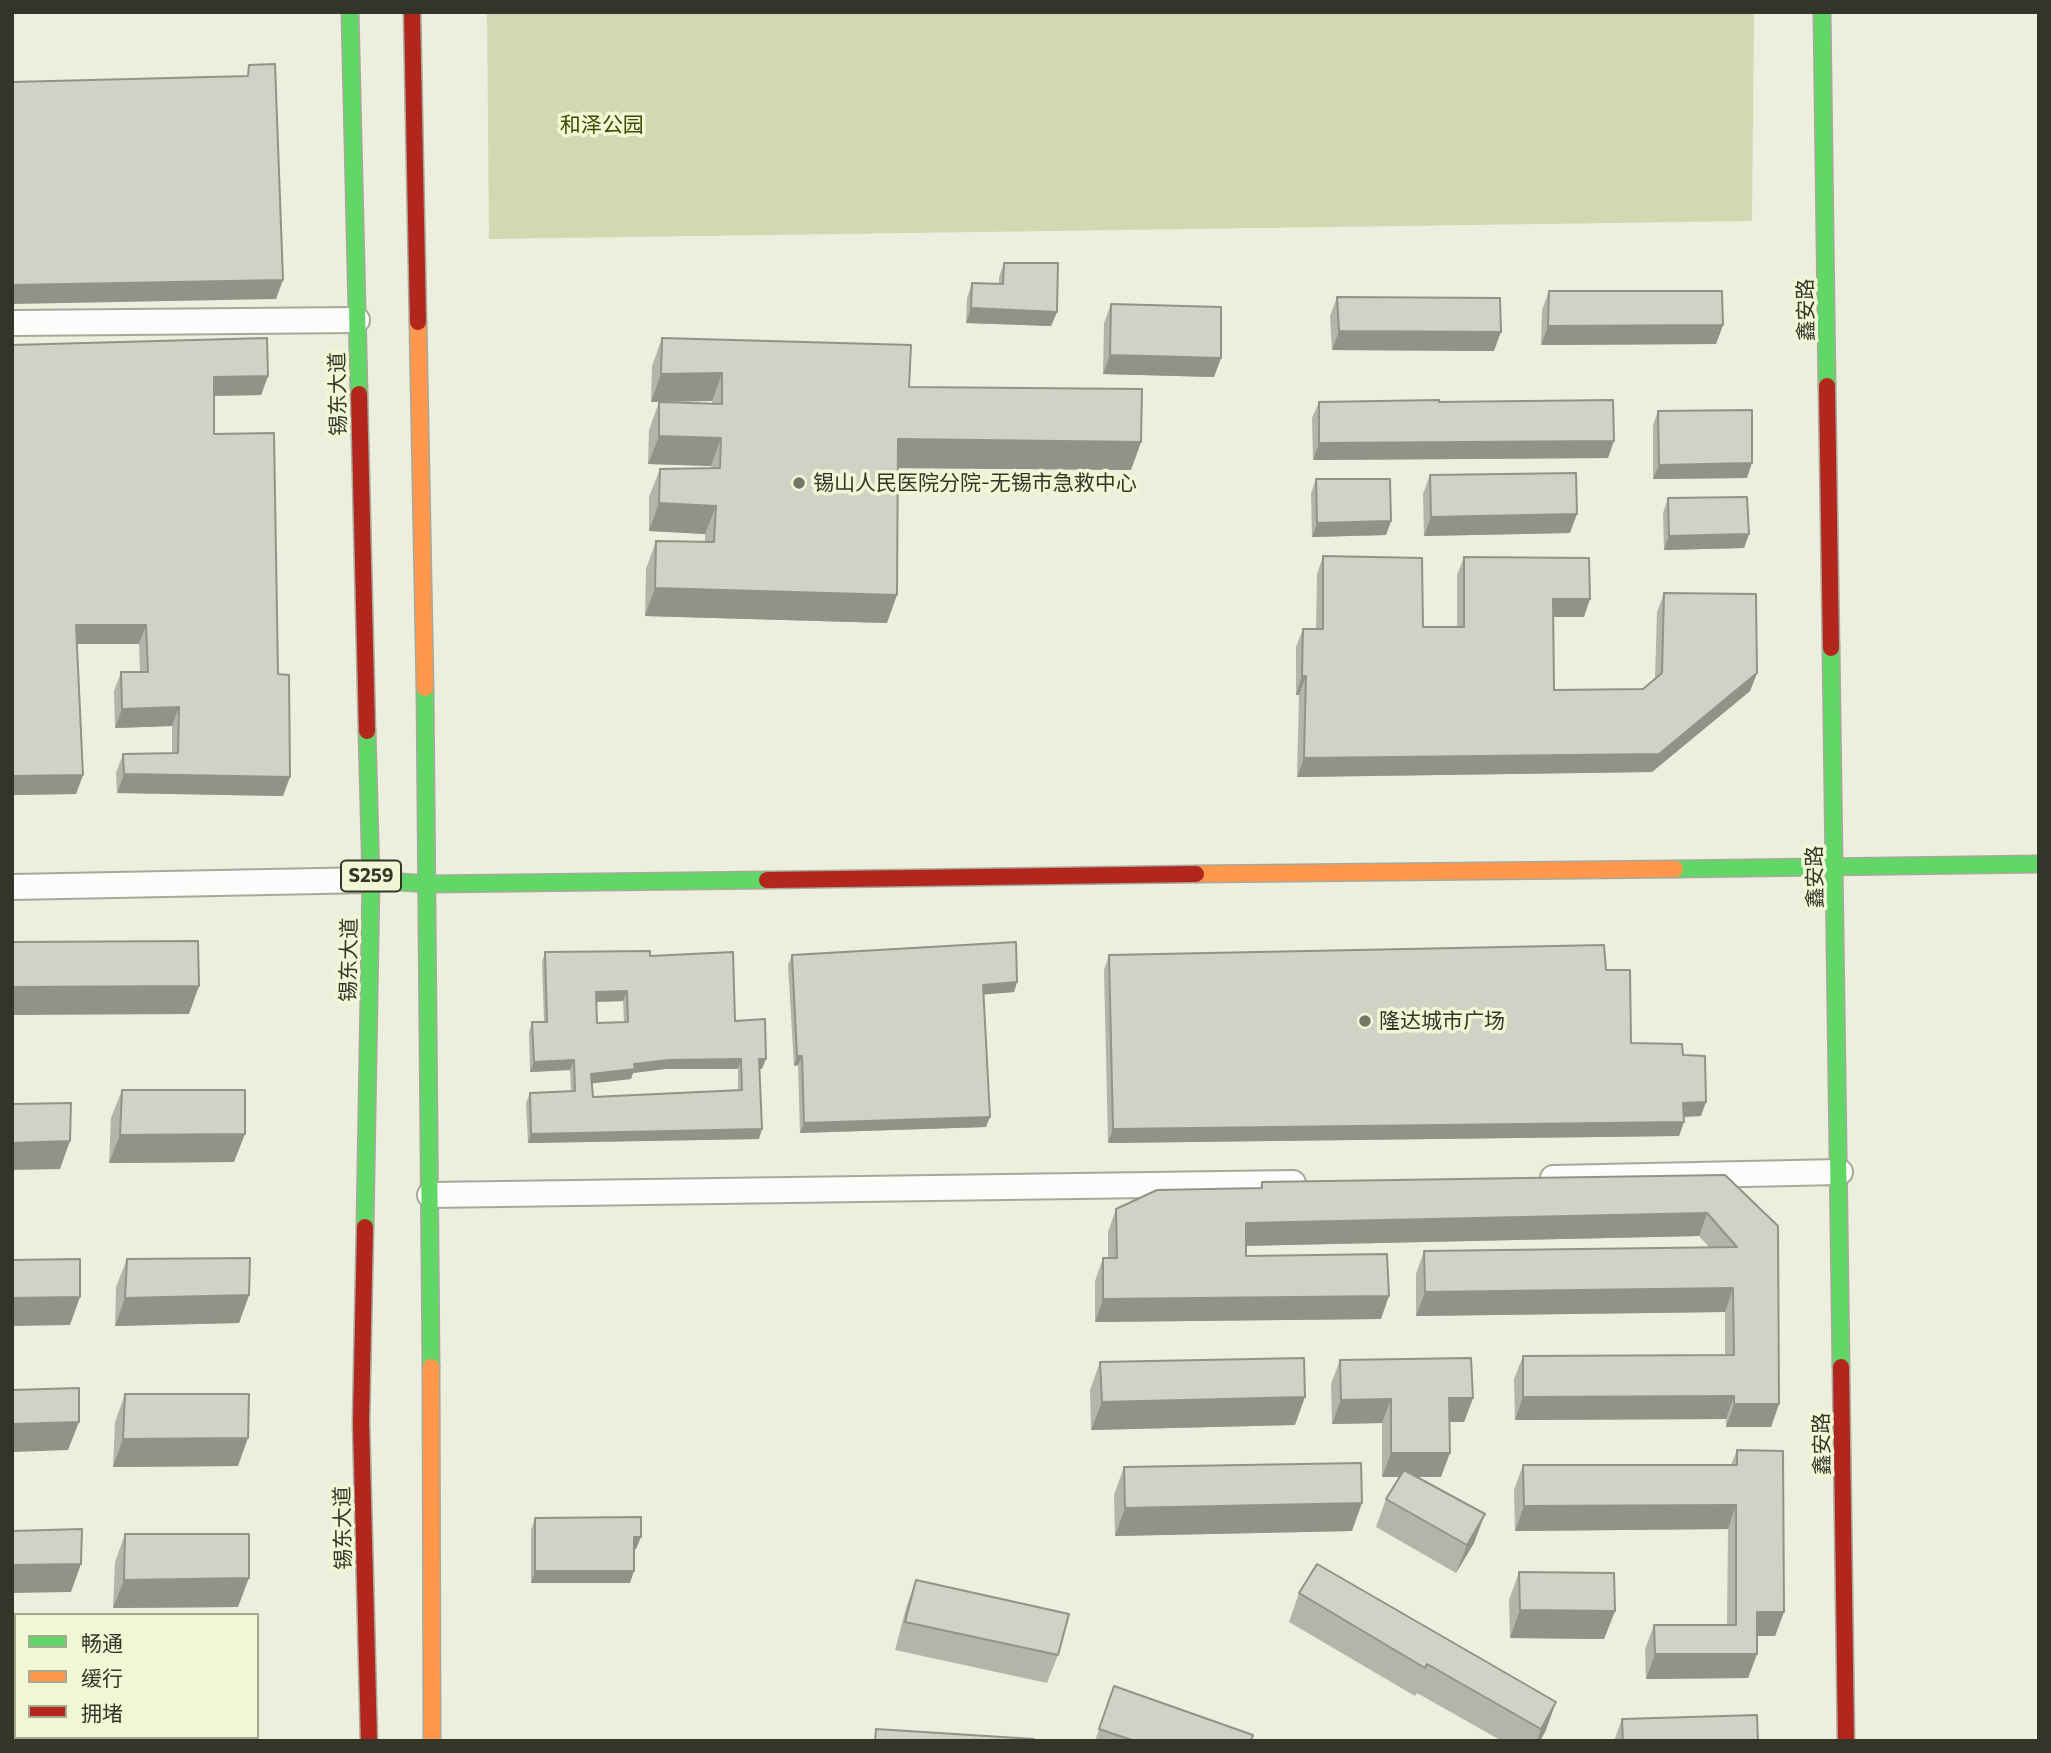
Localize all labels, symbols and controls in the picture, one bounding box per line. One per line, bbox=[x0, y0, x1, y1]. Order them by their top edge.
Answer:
park label: 和泽公园 bbox=[560, 112, 644, 138]
street label: 鑫安路 bbox=[1793, 278, 1819, 342]
street label: 锡东大道 bbox=[325, 352, 351, 436]
place label: 锡山人民医院分院-无锡市急救中心 bbox=[813, 470, 1137, 496]
marker: 锡山人民医院分院-无锡市急救中心 bbox=[791, 475, 807, 491]
street label: 鑫安路 bbox=[1802, 845, 1828, 909]
road number: S259 bbox=[341, 860, 401, 891]
street label: 锡东大道 bbox=[336, 918, 362, 1002]
place label: 隆达城市广场 bbox=[1379, 1008, 1505, 1034]
marker: 隆达城市广场 bbox=[1357, 1013, 1373, 1029]
street label: 鑫安路 bbox=[1809, 1412, 1835, 1476]
street label: 锡东大道 bbox=[330, 1486, 356, 1570]
legend bbox=[14, 1613, 259, 1739]
text: 畅通 bbox=[81, 1630, 123, 1655]
text: 缓行 bbox=[81, 1665, 123, 1690]
text: 拥堵 bbox=[81, 1700, 123, 1725]

